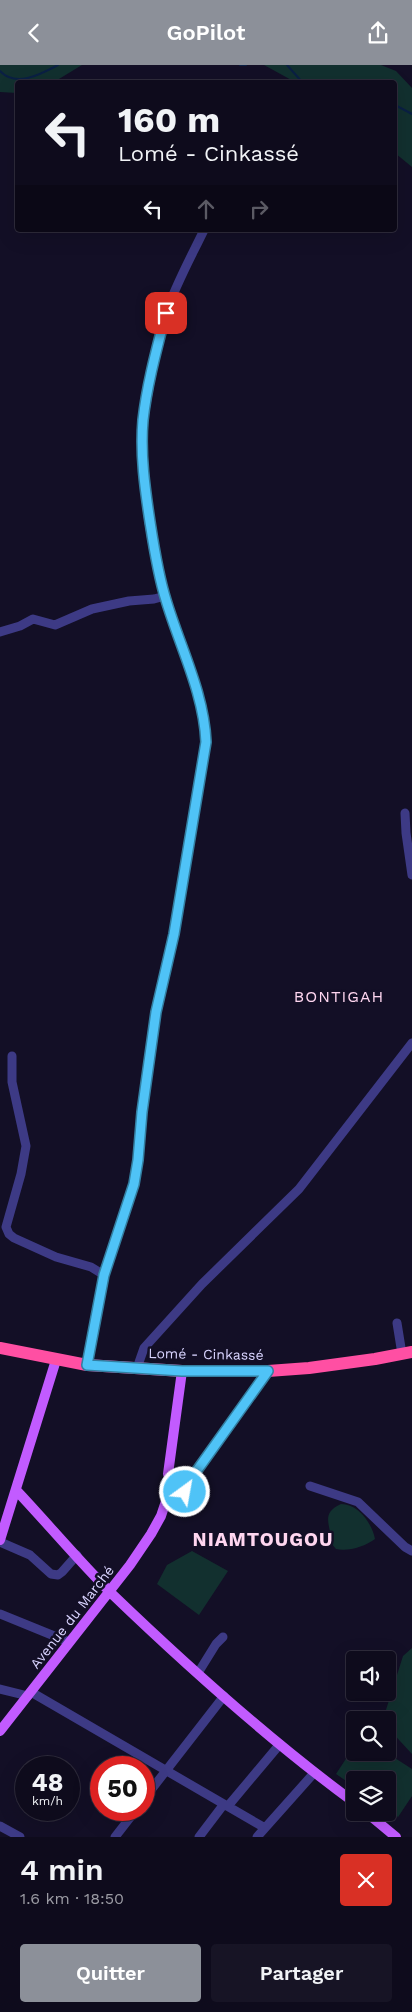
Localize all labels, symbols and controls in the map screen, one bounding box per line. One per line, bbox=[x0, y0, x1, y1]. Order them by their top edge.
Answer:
icon: back bbox=[20, 19, 48, 47]
icon: share bbox=[364, 19, 392, 47]
text: GoPilot bbox=[167, 20, 245, 45]
text: 160 m bbox=[118, 99, 220, 141]
icon: left bbox=[35, 100, 100, 165]
text: Lomé - Cinkassé bbox=[118, 141, 299, 166]
icon: left bbox=[139, 195, 167, 223]
icon: ahead bbox=[192, 195, 220, 223]
icon: right bbox=[245, 195, 273, 223]
pin bbox=[145, 292, 187, 334]
icon: arrive bbox=[152, 299, 180, 327]
district label: BONTIGAH bbox=[294, 987, 384, 1006]
street label: Lomé - Cinkassé bbox=[148, 1345, 264, 1363]
position arrow bbox=[158, 1465, 210, 1517]
district label: NIAMTOUGOU bbox=[193, 1528, 333, 1551]
street label: Avenue du Marché bbox=[27, 1562, 117, 1672]
map controls bbox=[346, 1651, 396, 1821]
button: sound bbox=[346, 1651, 396, 1701]
button: search bbox=[346, 1711, 396, 1761]
speed limit sign: 50 bbox=[90, 1756, 155, 1821]
text: 48 bbox=[32, 1768, 63, 1797]
button: layers bbox=[346, 1771, 396, 1821]
text: km/h bbox=[32, 1794, 63, 1808]
text: 4 min bbox=[20, 1852, 104, 1887]
button: close bbox=[340, 1854, 392, 1906]
text: 1.6 km · 18:50 bbox=[20, 1889, 124, 1908]
button: Quitter bbox=[20, 1944, 201, 2002]
button: Partager bbox=[211, 1944, 392, 2002]

